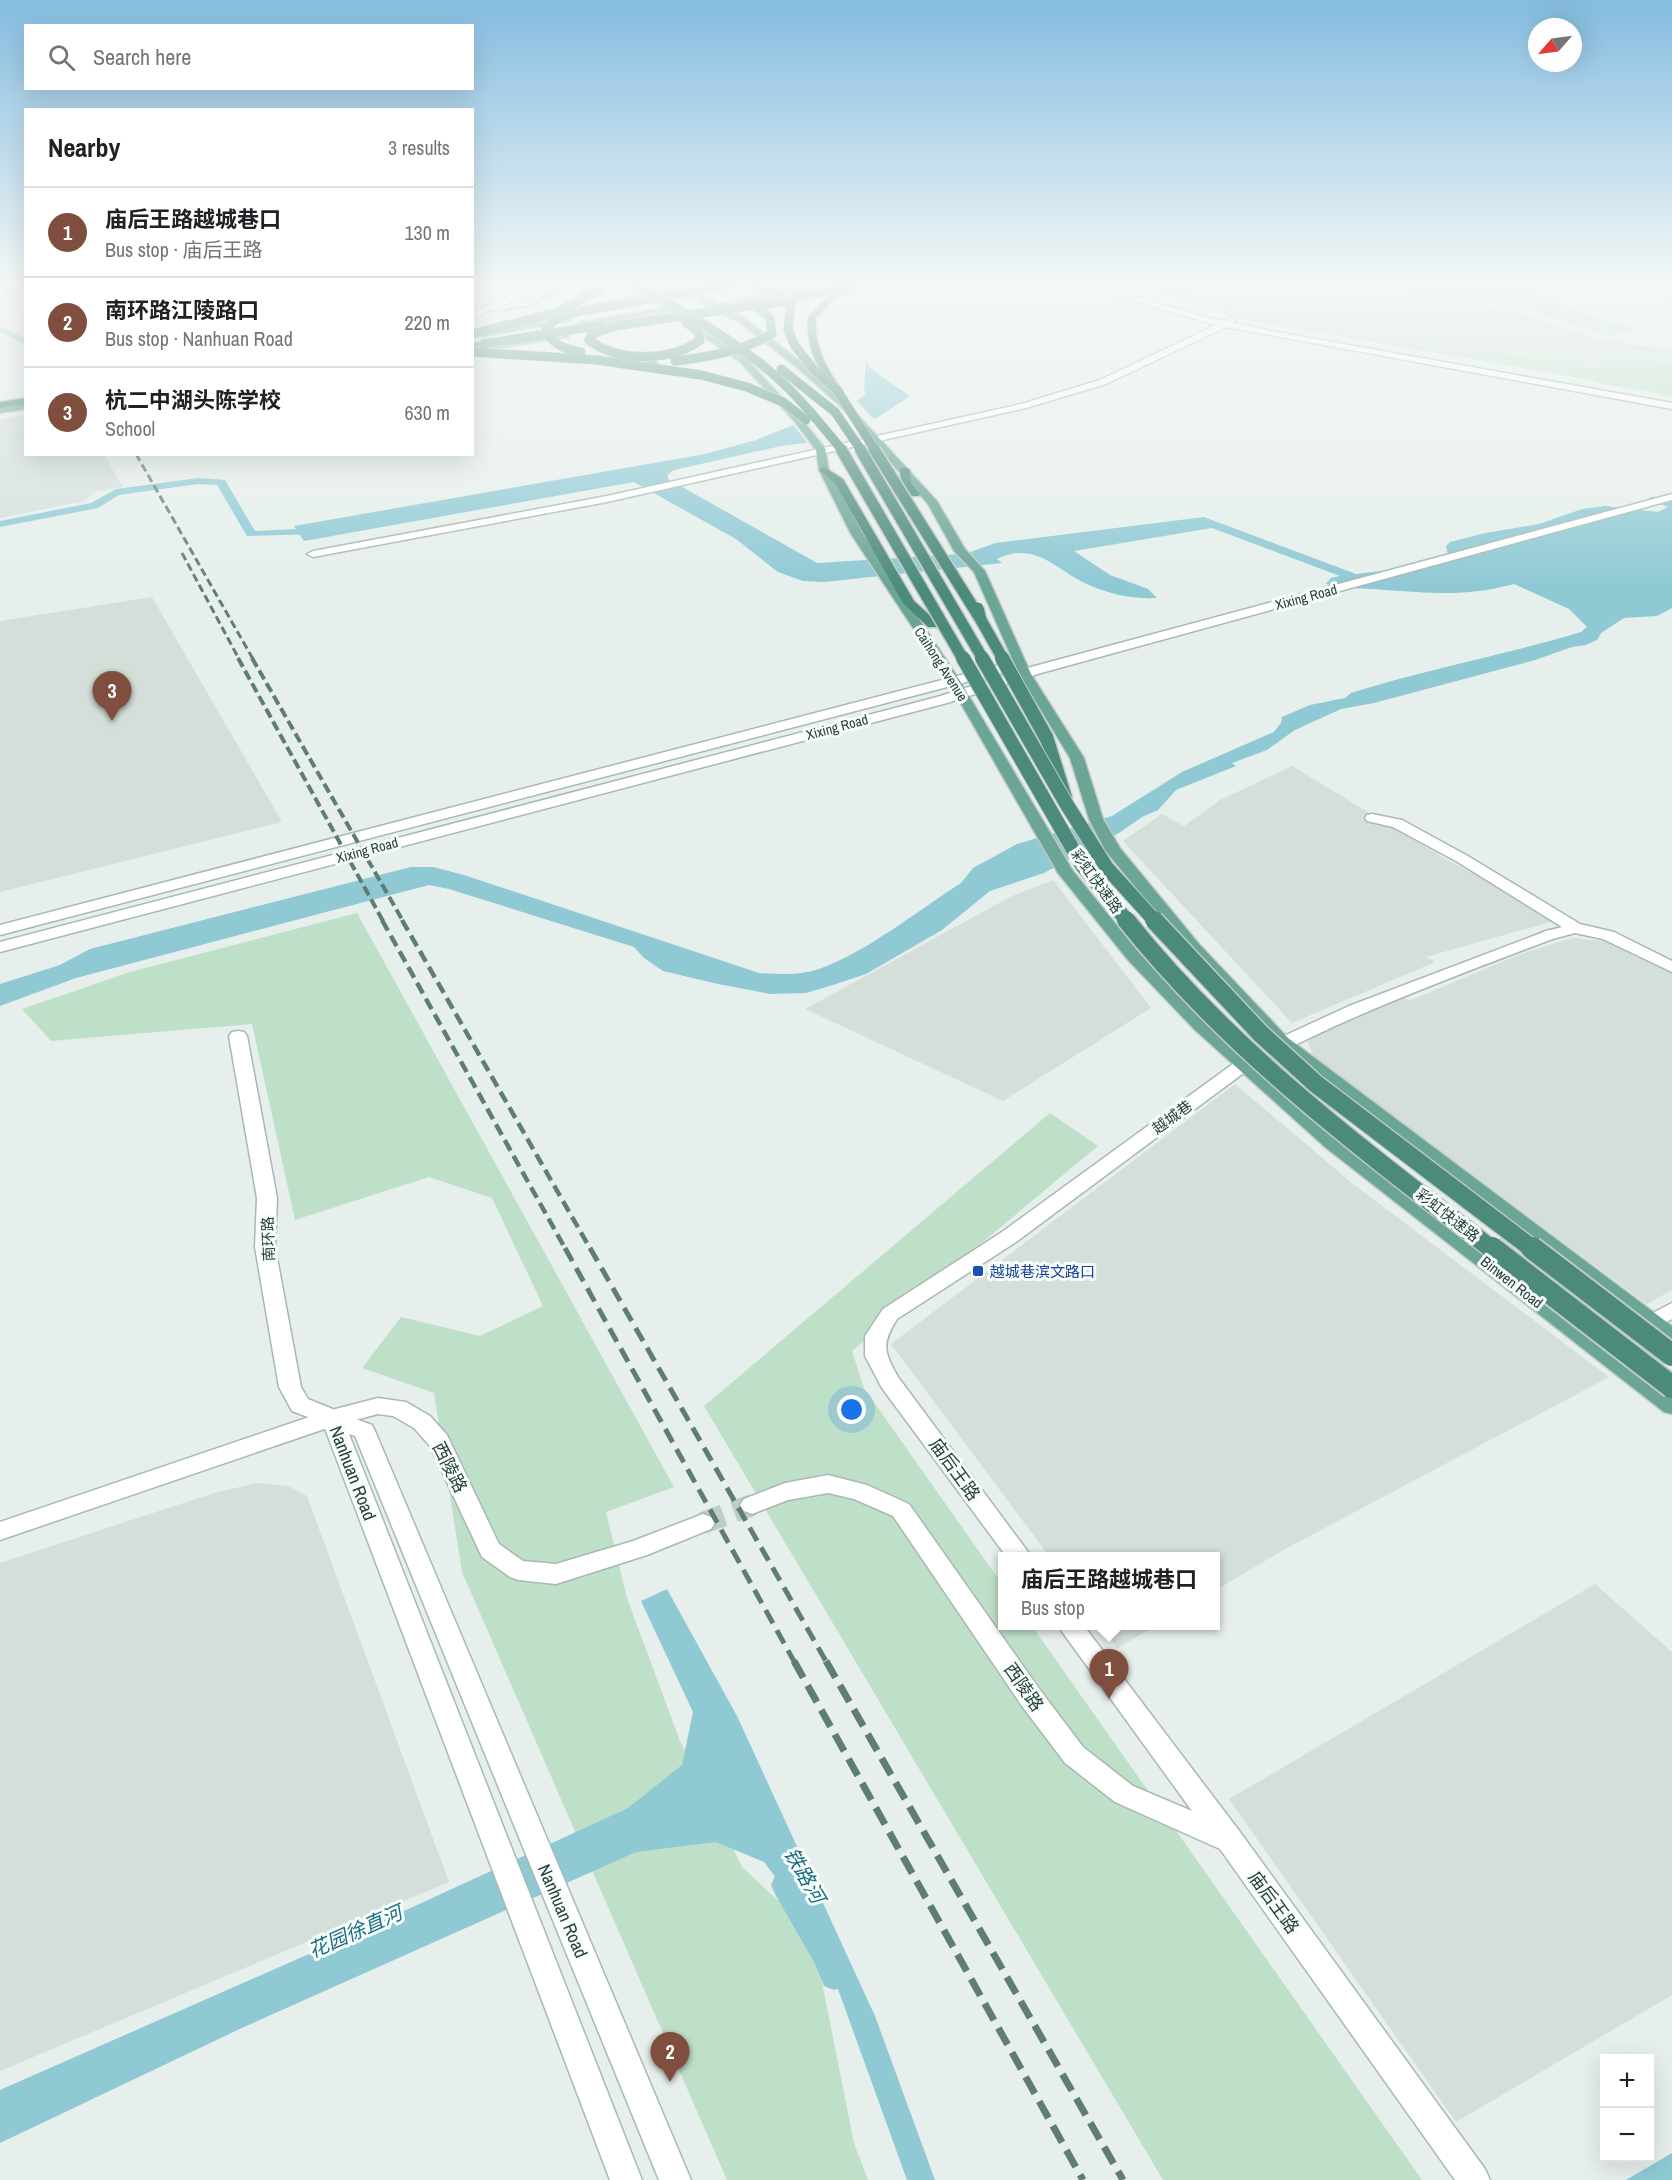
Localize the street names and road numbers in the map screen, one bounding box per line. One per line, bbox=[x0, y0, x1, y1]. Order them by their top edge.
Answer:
street label: Xixing Road bbox=[1273, 580, 1339, 614]
street label: Caihong Avenue bbox=[910, 624, 972, 704]
street label: Xixing Road bbox=[804, 710, 870, 744]
street label: Xixing Road bbox=[334, 833, 400, 867]
street label: 彩虹快速路 bbox=[1066, 844, 1128, 918]
street label: 越城巷 bbox=[1148, 1095, 1196, 1139]
street label: 彩虹快速路 bbox=[1412, 1184, 1484, 1246]
street label: 南环路 bbox=[257, 1216, 279, 1262]
street label: Binwen Road bbox=[1476, 1251, 1548, 1313]
street label: Nanhuan Road bbox=[324, 1422, 382, 1524]
street label: 庙后王路 bbox=[924, 1433, 986, 1505]
street label: 西陵路 bbox=[427, 1437, 473, 1497]
street label: 西陵路 bbox=[998, 1658, 1050, 1716]
street label: Nanhuan Road bbox=[532, 1860, 594, 1962]
street label: 庙后王路 bbox=[1243, 1866, 1305, 1938]

